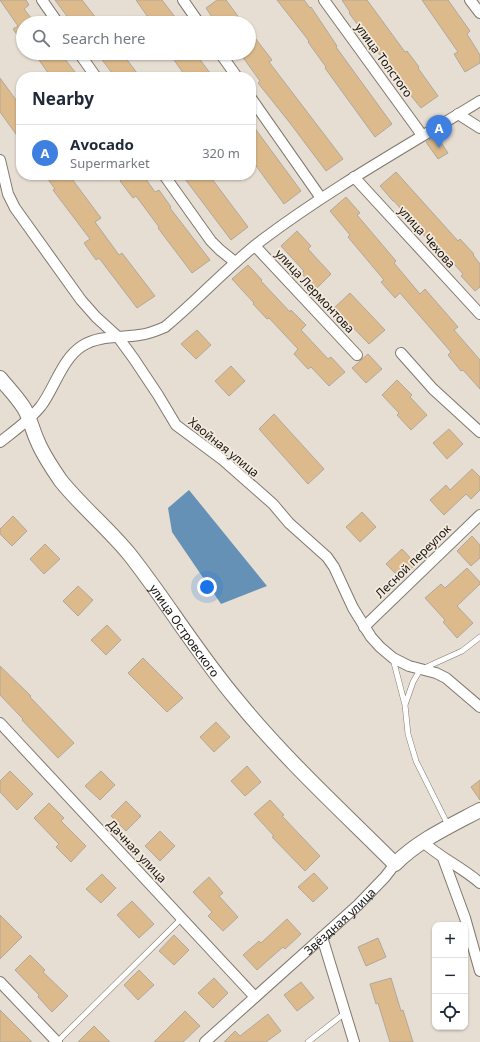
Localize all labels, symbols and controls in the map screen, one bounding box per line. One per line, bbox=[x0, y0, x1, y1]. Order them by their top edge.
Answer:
search box bbox=[16, 16, 256, 60]
street label: улица Толстого bbox=[351, 19, 417, 101]
icon: search bbox=[30, 27, 52, 49]
text: Search here bbox=[62, 28, 145, 48]
text: Nearby bbox=[32, 87, 94, 110]
pin: A bbox=[426, 115, 452, 148]
text: Avocado bbox=[70, 134, 134, 154]
text: A bbox=[41, 144, 50, 162]
text: 320 m bbox=[202, 144, 240, 162]
text: Supermarket bbox=[70, 154, 150, 172]
street label: улица Чехова bbox=[395, 202, 459, 272]
street label: улица Лермонтова bbox=[272, 245, 358, 337]
street label: Хвойная улица bbox=[185, 413, 263, 481]
street label: Лесной переулок bbox=[371, 520, 455, 602]
your location bbox=[197, 577, 217, 597]
street label: улица Островского bbox=[146, 580, 224, 680]
street label: Дачная улица bbox=[103, 816, 171, 886]
street label: Звёздная улица bbox=[300, 884, 379, 958]
map controls bbox=[432, 922, 468, 1030]
button: + bbox=[432, 922, 468, 958]
button: − bbox=[432, 958, 468, 994]
button: locate bbox=[432, 994, 468, 1030]

